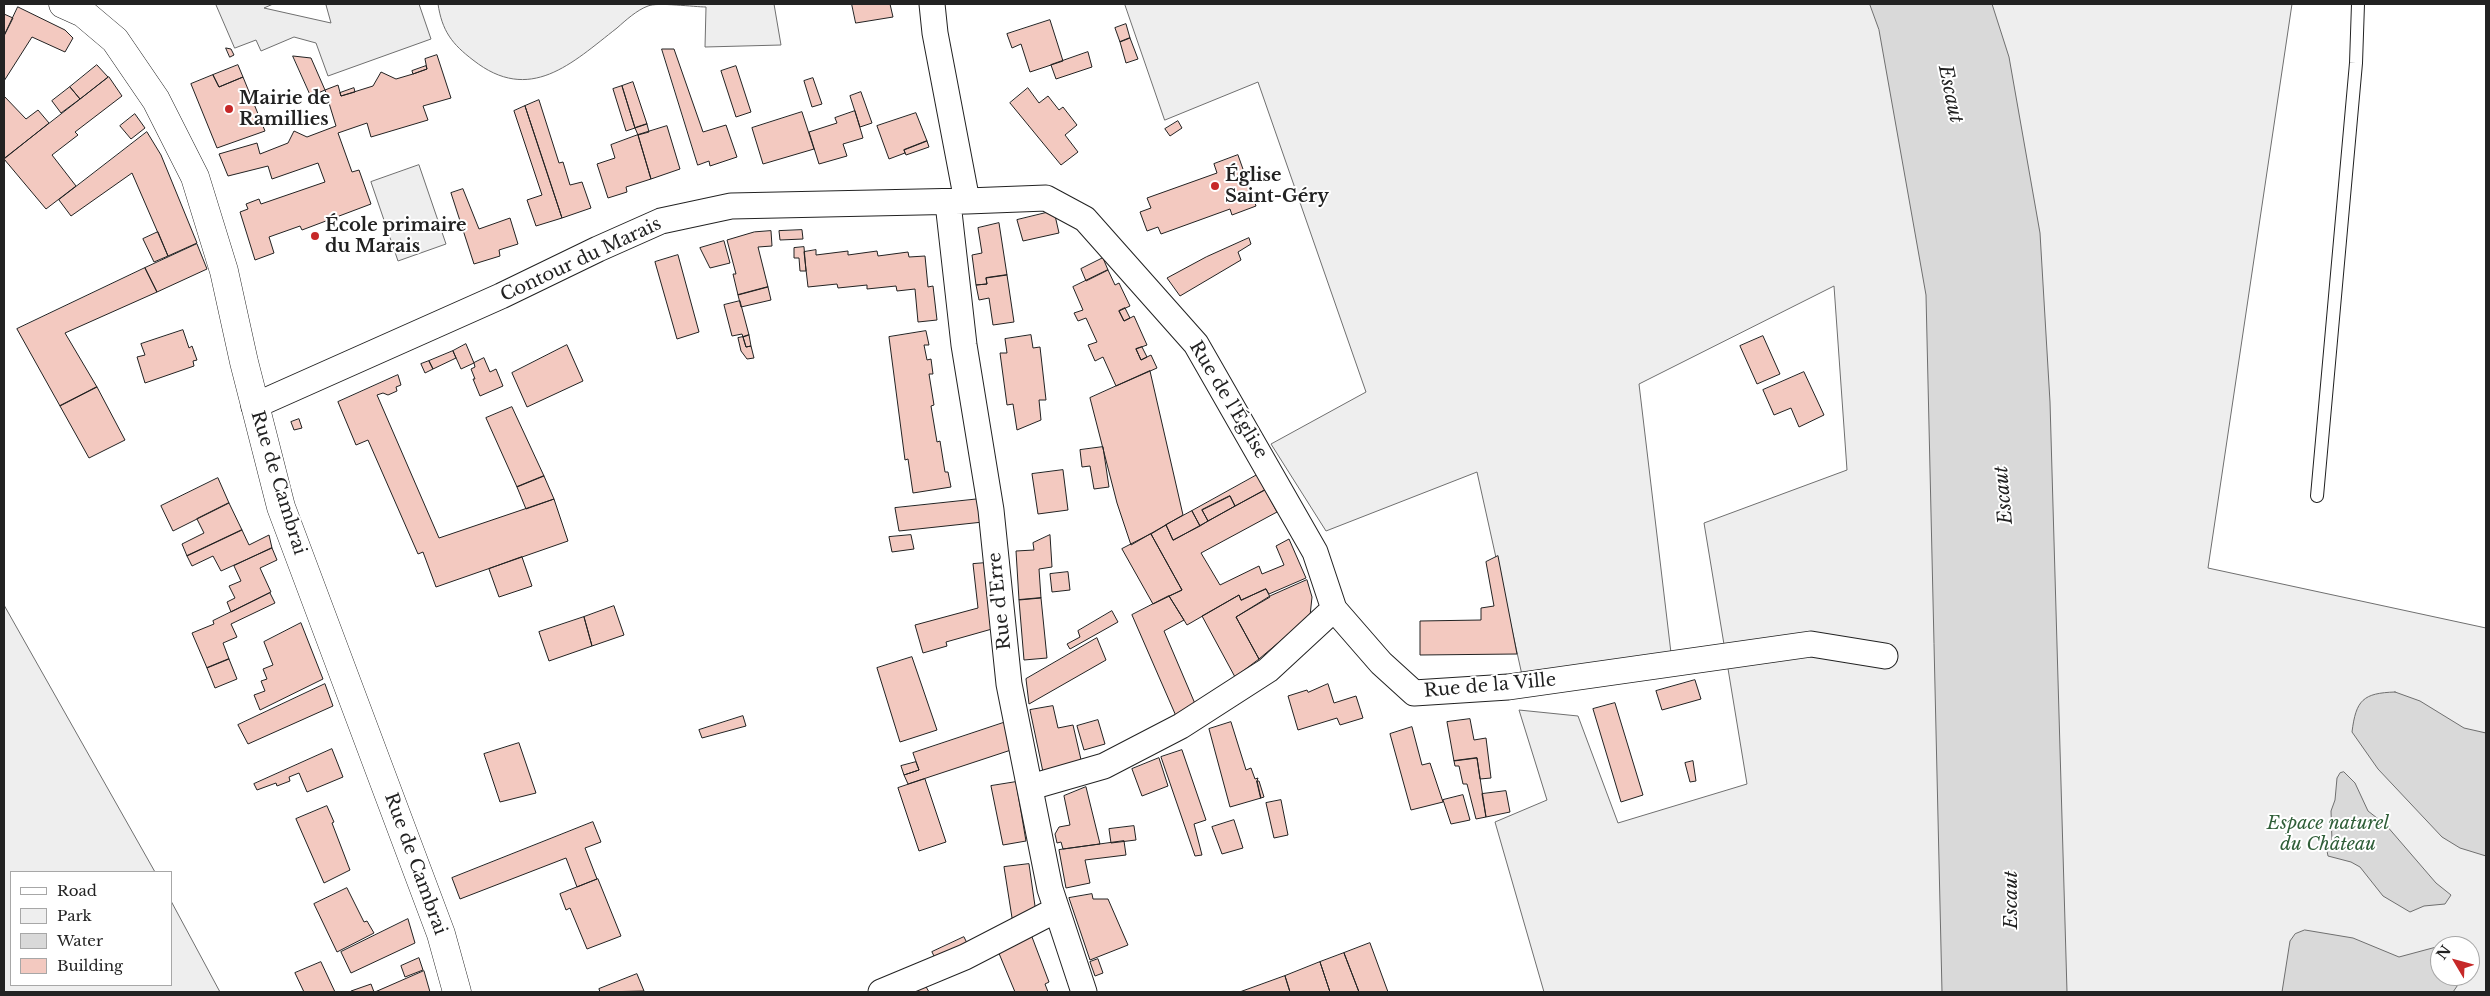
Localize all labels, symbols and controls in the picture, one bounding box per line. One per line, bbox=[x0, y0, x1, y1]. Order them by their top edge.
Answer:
water label: Escaut bbox=[1933, 63, 1967, 125]
place label: Mairie de Ramillies bbox=[239, 88, 330, 130]
marker: Mairie de Ramillies bbox=[223, 103, 235, 115]
place label: Église Saint-Géry bbox=[1225, 165, 1329, 208]
marker: Église Saint-Géry bbox=[1209, 180, 1221, 192]
street label: Contour du Marais bbox=[497, 213, 665, 307]
place label: École primaire du Marais bbox=[325, 215, 467, 258]
marker: École primaire du Marais bbox=[309, 230, 321, 242]
street label: Rue de l'Église bbox=[1184, 337, 1272, 463]
street label: Rue de Cambrai bbox=[246, 408, 310, 558]
water label: Escaut bbox=[1990, 465, 2018, 525]
street label: Rue d'Erre bbox=[984, 551, 1016, 651]
street label: Rue de la Ville bbox=[1423, 669, 1557, 703]
street label: Rue de Cambrai bbox=[379, 790, 451, 938]
park label: Espace naturel du Château bbox=[2267, 813, 2389, 856]
legend bbox=[10, 871, 172, 986]
water label: Escaut bbox=[2001, 871, 2023, 929]
text: Road bbox=[57, 881, 97, 900]
text: Park bbox=[57, 906, 92, 925]
text: Water bbox=[57, 931, 103, 950]
north arrow bbox=[2430, 936, 2480, 986]
text: N bbox=[2433, 942, 2455, 963]
text: Building bbox=[57, 956, 123, 975]

